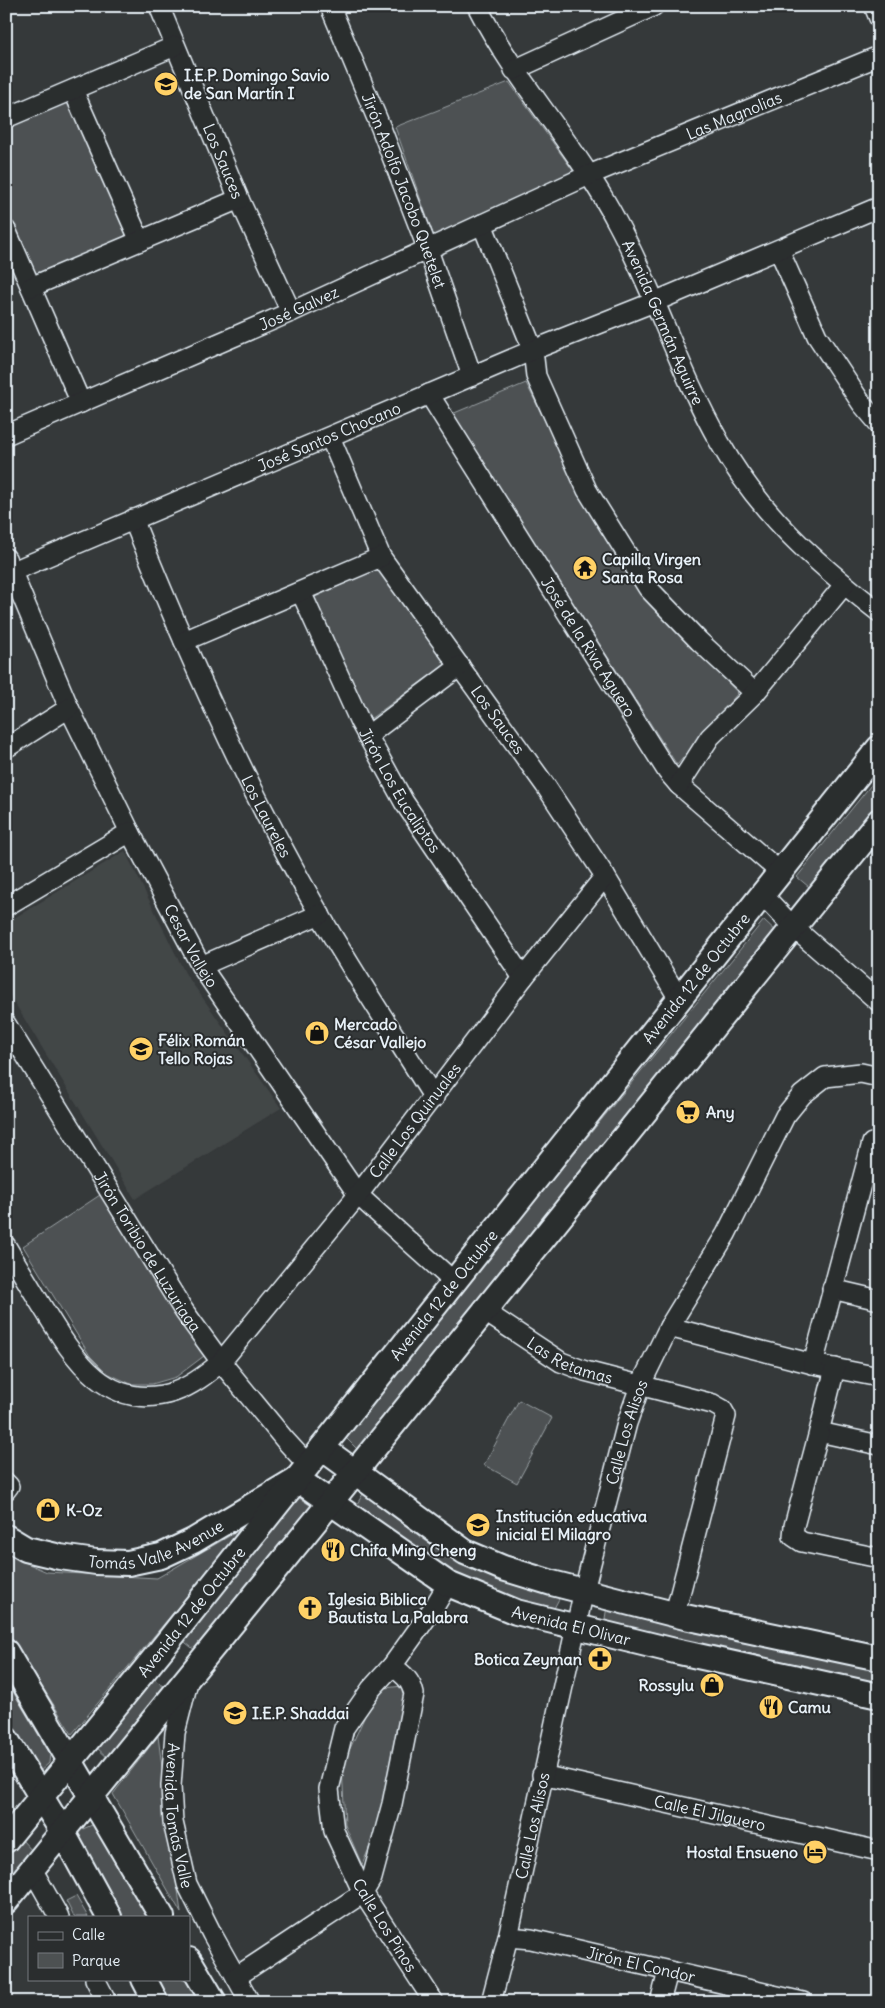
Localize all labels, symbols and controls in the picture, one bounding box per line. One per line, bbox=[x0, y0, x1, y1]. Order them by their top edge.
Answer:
place label: I.E.P. Domingo Savio de San Martín I bbox=[184, 65, 330, 103]
school or university icon: I.E.P. Domingo Savio de San Martín I bbox=[153, 71, 179, 97]
street label: Las Magnolias bbox=[683, 87, 785, 144]
street label: Jirón Adolfo Jacobo Quetelet bbox=[357, 90, 451, 292]
street label: Los Sauces bbox=[199, 121, 248, 202]
street label: Avenida Germán Aguirre bbox=[618, 237, 708, 408]
street label: José Galvez bbox=[256, 281, 342, 335]
street label: José Santos Chocano bbox=[254, 397, 404, 476]
place label: Capilla Virgen Santa Rosa bbox=[602, 549, 701, 587]
temple icon: Capilla Virgen Santa Rosa bbox=[572, 555, 598, 581]
street label: José de la Riva Aguero bbox=[537, 573, 640, 721]
street label: Los Sauces bbox=[467, 682, 530, 758]
street label: Jirón Los Eucaliptos bbox=[355, 724, 445, 857]
street label: Los Laureles bbox=[237, 772, 296, 861]
street label: Cesar Vallejo bbox=[160, 901, 223, 991]
street label: Avenida 12 de Octubre bbox=[638, 909, 754, 1047]
place label: Mercado César Vallejo bbox=[334, 1014, 426, 1052]
shop icon: Mercado César Vallejo bbox=[304, 1020, 330, 1046]
place label: Félix Román Tello Rojas bbox=[158, 1030, 245, 1068]
school or university icon: Félix Román Tello Rojas bbox=[128, 1036, 154, 1062]
street label: Calle Los Quinuales bbox=[364, 1059, 465, 1182]
supermarket icon: Any bbox=[675, 1099, 701, 1125]
place label: Any bbox=[706, 1102, 735, 1123]
street label: Jirón Toribio de Luzuriaga bbox=[90, 1167, 206, 1336]
street label: Avenida 12 de Octubre bbox=[386, 1226, 502, 1364]
street label: Las Retamas bbox=[523, 1332, 615, 1388]
street label: Calle Los Alisos bbox=[602, 1376, 652, 1487]
shop icon: K-Oz bbox=[35, 1497, 61, 1523]
place label: K-Oz bbox=[66, 1500, 103, 1520]
place label: Institución educativa inicial El Milagro bbox=[496, 1506, 647, 1545]
school or university icon: Institución educativa inicial El Milagro bbox=[465, 1512, 491, 1538]
street label: Tomás Valle Avenue bbox=[87, 1515, 227, 1573]
restaurant icon: Chifa Ming Cheng bbox=[320, 1537, 346, 1563]
place label: Chifa Ming Cheng bbox=[350, 1540, 476, 1561]
street label: Avenida 12 de Octubre bbox=[133, 1542, 249, 1681]
place label: Iglesia Biblica Bautista La Palabra bbox=[328, 1589, 468, 1627]
church icon: Iglesia Biblica Bautista La Palabra bbox=[297, 1595, 323, 1621]
street label: Avenida El Olivar bbox=[510, 1601, 633, 1650]
pharmacy icon: Botica Zeyman bbox=[587, 1646, 613, 1672]
place label: Botica Zeyman bbox=[474, 1649, 582, 1670]
shop icon: Rossylu bbox=[699, 1672, 725, 1698]
place label: Rossylu bbox=[638, 1675, 695, 1696]
restaurant icon: Camu bbox=[758, 1694, 784, 1720]
place label: Camu bbox=[788, 1697, 831, 1717]
school or university icon: I.E.P. Shaddai bbox=[222, 1700, 248, 1726]
place label: I.E.P. Shaddai bbox=[252, 1703, 349, 1723]
street label: Avenida Tomás Valle bbox=[161, 1742, 198, 1890]
street label: Calle Los Alisos bbox=[511, 1771, 554, 1881]
street label: Calle El Jilguero bbox=[652, 1791, 767, 1835]
hotel icon: Hostal Ensueno bbox=[802, 1839, 828, 1865]
place label: Hostal Ensueno bbox=[686, 1842, 798, 1862]
street label: Calle Los Pinos bbox=[348, 1875, 422, 1975]
legend bbox=[28, 1916, 190, 1980]
text: Calle bbox=[72, 1925, 105, 1944]
street label: Jirón El Condor bbox=[585, 1942, 698, 1987]
text: Parque bbox=[72, 1951, 120, 1970]

